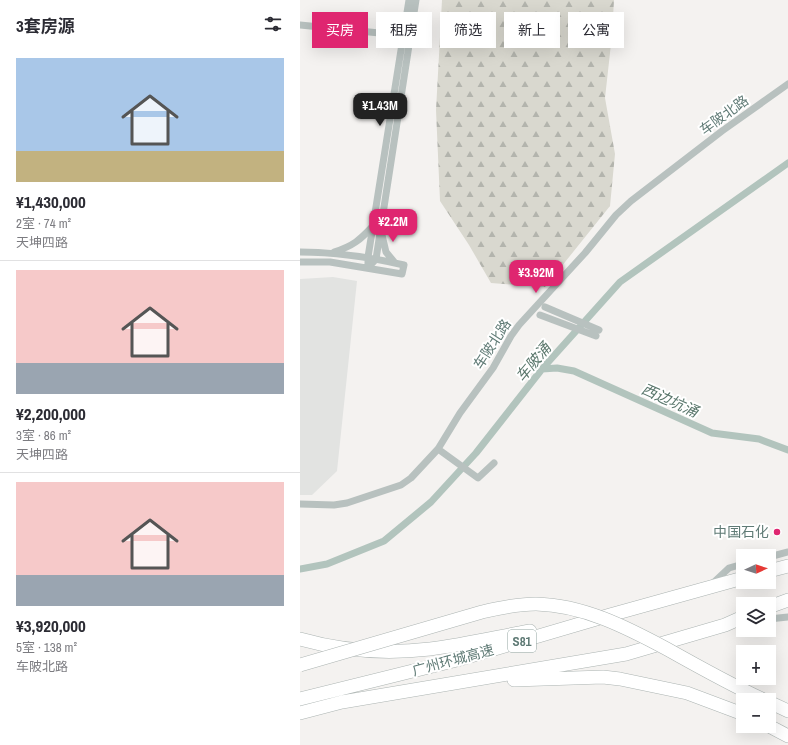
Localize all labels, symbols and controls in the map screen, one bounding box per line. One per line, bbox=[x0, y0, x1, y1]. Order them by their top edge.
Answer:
chip: 买房 bbox=[312, 12, 368, 48]
chip: 租房 bbox=[376, 12, 432, 48]
chip: 筛选 bbox=[440, 12, 496, 48]
chip: 新上 bbox=[504, 12, 560, 48]
chip: 公寓 bbox=[568, 12, 624, 48]
icon: filters bbox=[262, 13, 284, 35]
text: 3套房源 bbox=[16, 14, 75, 37]
icon: home bbox=[114, 84, 186, 156]
street label: 车陂北路 bbox=[696, 91, 752, 139]
pin: ¥1.43M bbox=[347, 93, 413, 127]
text: ¥1.43M bbox=[362, 97, 398, 114]
text: ¥1,430,000 bbox=[16, 190, 86, 213]
pin: ¥2.2M bbox=[365, 209, 421, 243]
text: ¥2.2M bbox=[378, 213, 408, 230]
text: 2室 · 74 m² bbox=[16, 215, 71, 232]
text: 天坤四路 bbox=[16, 234, 68, 251]
pin: ¥3.92M bbox=[503, 260, 569, 294]
text: ¥3.92M bbox=[518, 264, 554, 281]
icon: home bbox=[114, 296, 186, 368]
street label: 车陂北路 bbox=[469, 316, 515, 372]
water label: 车陂涌 bbox=[510, 336, 557, 386]
water label: 西边坑涌 bbox=[638, 378, 703, 423]
text: ¥2,200,000 bbox=[16, 402, 86, 425]
text: 3室 · 86 m² bbox=[16, 427, 71, 444]
text: 天坤四路 bbox=[16, 446, 68, 463]
icon: home bbox=[114, 508, 186, 580]
place label: 中国石化 bbox=[713, 523, 769, 541]
marker: 中国石化 bbox=[772, 527, 782, 537]
north arrow bbox=[736, 549, 776, 589]
map controls bbox=[736, 549, 776, 733]
button: layers bbox=[736, 597, 776, 637]
text: ¥3,920,000 bbox=[16, 614, 86, 637]
road number: S81 bbox=[508, 630, 536, 652]
text: 5室 · 138 m² bbox=[16, 639, 77, 656]
street label: 广州环城高速 bbox=[410, 640, 496, 680]
button: + bbox=[736, 645, 776, 685]
text: 车陂北路 bbox=[16, 658, 68, 675]
button: − bbox=[736, 693, 776, 733]

